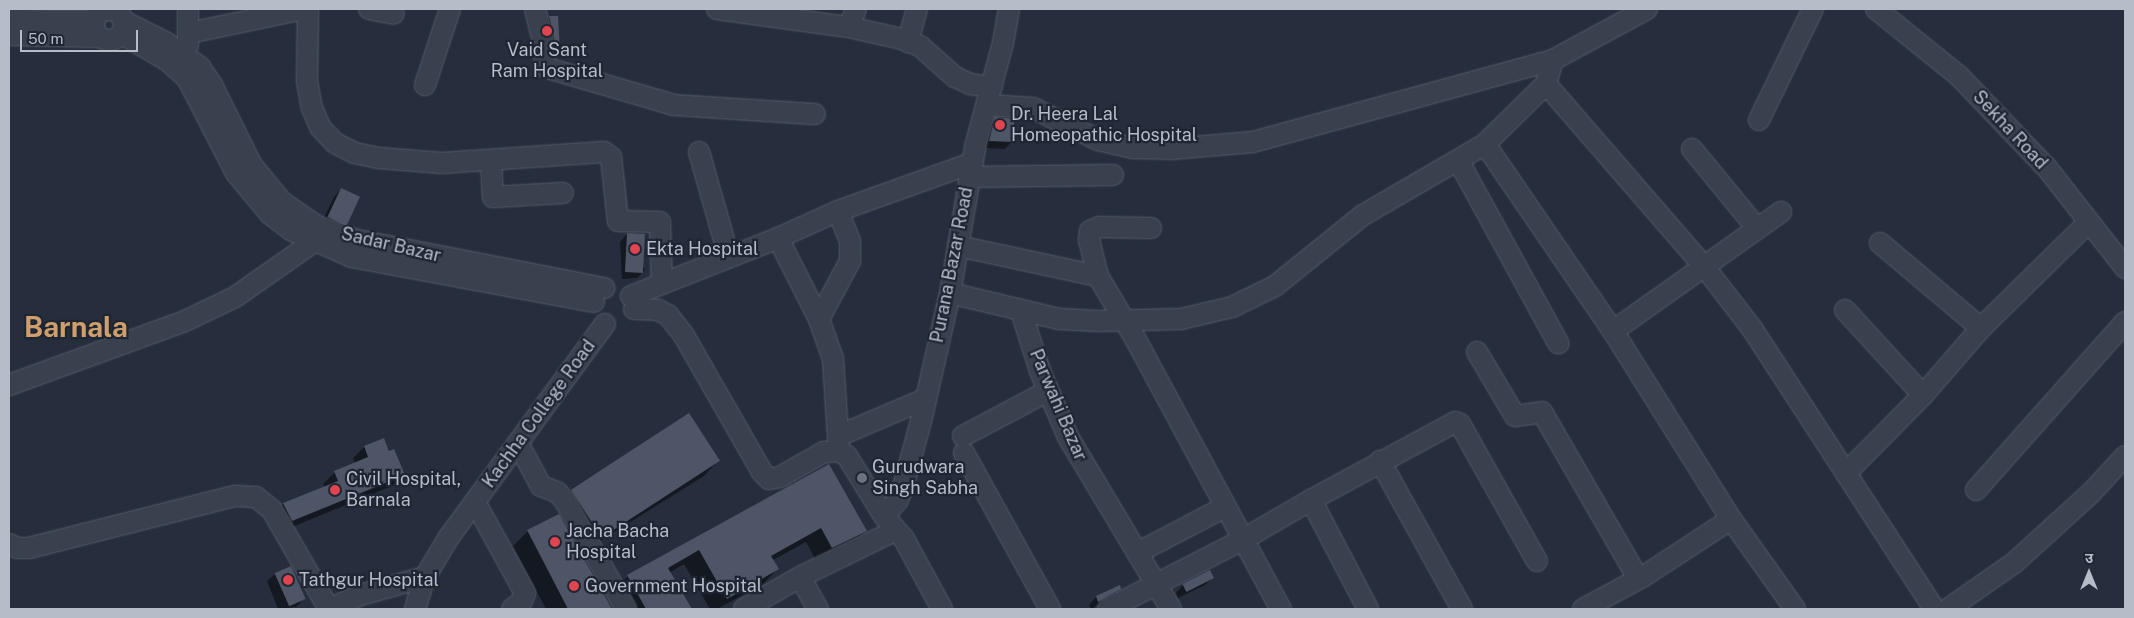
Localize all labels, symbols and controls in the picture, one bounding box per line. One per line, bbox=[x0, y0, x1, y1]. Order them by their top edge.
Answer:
scale bar bbox=[22, 20, 140, 52]
marker: Vaid Sant Ram Hospital bbox=[540, 24, 554, 38]
text: 50 m bbox=[28, 30, 63, 47]
place label: Vaid Sant Ram Hospital bbox=[491, 40, 603, 82]
street label: Sekha Road bbox=[1968, 86, 2052, 174]
place label: Dr. Heera Lal Homeopathic Hospital bbox=[1011, 104, 1197, 146]
marker: Dr. Heera Lal Homeopathic Hospital bbox=[993, 118, 1007, 132]
street label: Purana Bazar Road bbox=[926, 185, 978, 345]
street label: Sadar Bazar bbox=[339, 223, 443, 267]
place label: Ekta Hospital bbox=[646, 238, 758, 260]
marker: Ekta Hospital bbox=[628, 242, 642, 256]
district label: Barnala bbox=[24, 310, 128, 344]
street label: Kachha College Road bbox=[478, 336, 600, 492]
street label: Parwahi Bazar bbox=[1025, 346, 1091, 464]
place label: Gurudwara Singh Sabha bbox=[872, 457, 978, 499]
place label: Civil Hospital, Barnala bbox=[346, 469, 461, 512]
marker: Gurudwara Singh Sabha bbox=[856, 472, 868, 484]
marker: Civil Hospital, Barnala bbox=[328, 483, 342, 497]
place label: Jacha Bacha Hospital bbox=[566, 521, 669, 564]
marker: Jacha Bacha Hospital bbox=[548, 535, 562, 549]
north arrow bbox=[2064, 548, 2114, 598]
text: उ bbox=[2085, 550, 2093, 566]
place label: Tathgur Hospital bbox=[299, 569, 439, 591]
marker: Tathgur Hospital bbox=[281, 573, 295, 587]
place label: Government Hospital bbox=[585, 575, 762, 597]
marker: Government Hospital bbox=[567, 579, 581, 593]

